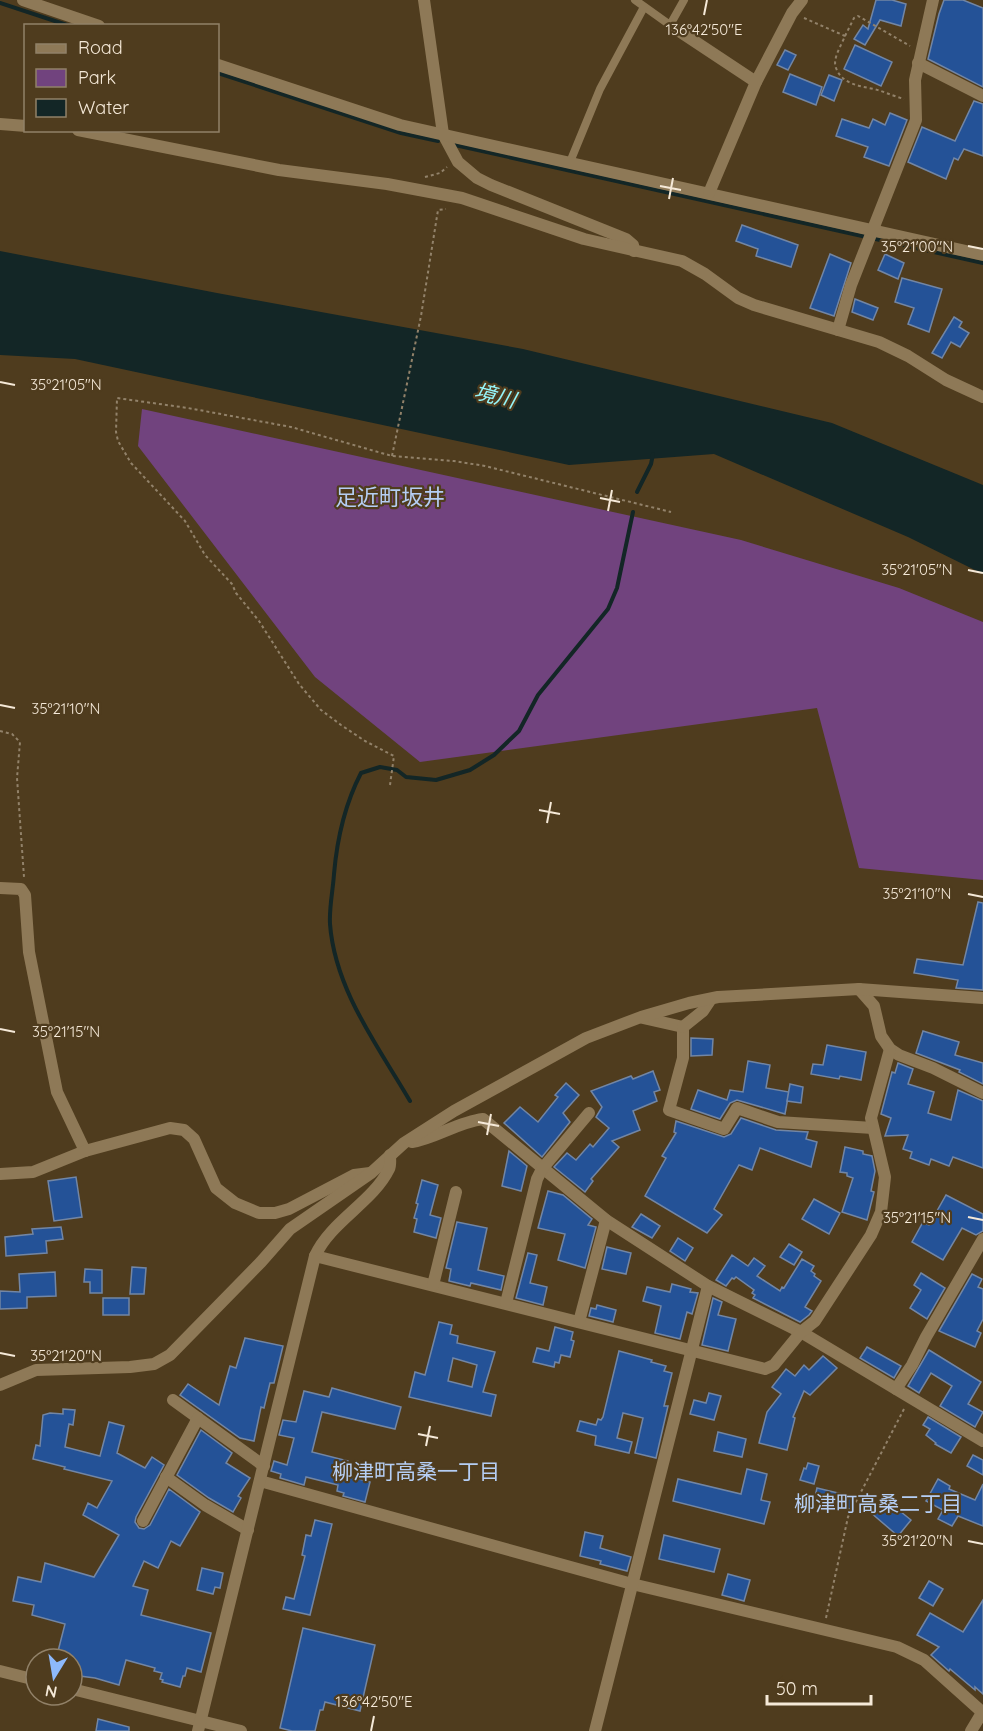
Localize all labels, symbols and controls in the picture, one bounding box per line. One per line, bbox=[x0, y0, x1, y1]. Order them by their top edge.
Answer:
text: 136°42'50"E bbox=[666, 20, 742, 39]
legend bbox=[24, 24, 219, 132]
text: Road bbox=[78, 36, 123, 59]
text: Park bbox=[78, 66, 116, 89]
text: Water bbox=[78, 96, 129, 119]
text: 35°21'00"N bbox=[881, 237, 953, 256]
text: 35°21'05"N bbox=[30, 375, 102, 394]
water label: 境川 bbox=[472, 377, 521, 413]
district label: 足近町坂井 bbox=[335, 483, 445, 511]
text: 35°21'05"N bbox=[881, 560, 953, 579]
text: 35°21'10"N bbox=[32, 699, 100, 718]
text: 35°21'10"N bbox=[883, 884, 951, 903]
text: 35°21'15"N bbox=[32, 1022, 100, 1041]
text: 35°21'15"N bbox=[883, 1208, 951, 1227]
text: 35°21'20"N bbox=[30, 1346, 102, 1365]
district label: 柳津町高桑一丁目 bbox=[332, 1458, 500, 1484]
district label: 柳津町高桑二丁目 bbox=[794, 1490, 962, 1516]
text: 35°21'20"N bbox=[881, 1531, 953, 1550]
north arrow bbox=[24, 1647, 84, 1707]
scale bar bbox=[767, 1668, 870, 1706]
text: 50 m bbox=[776, 1677, 818, 1700]
text: N bbox=[43, 1681, 59, 1703]
text: 136°42'50"E bbox=[336, 1692, 412, 1711]

